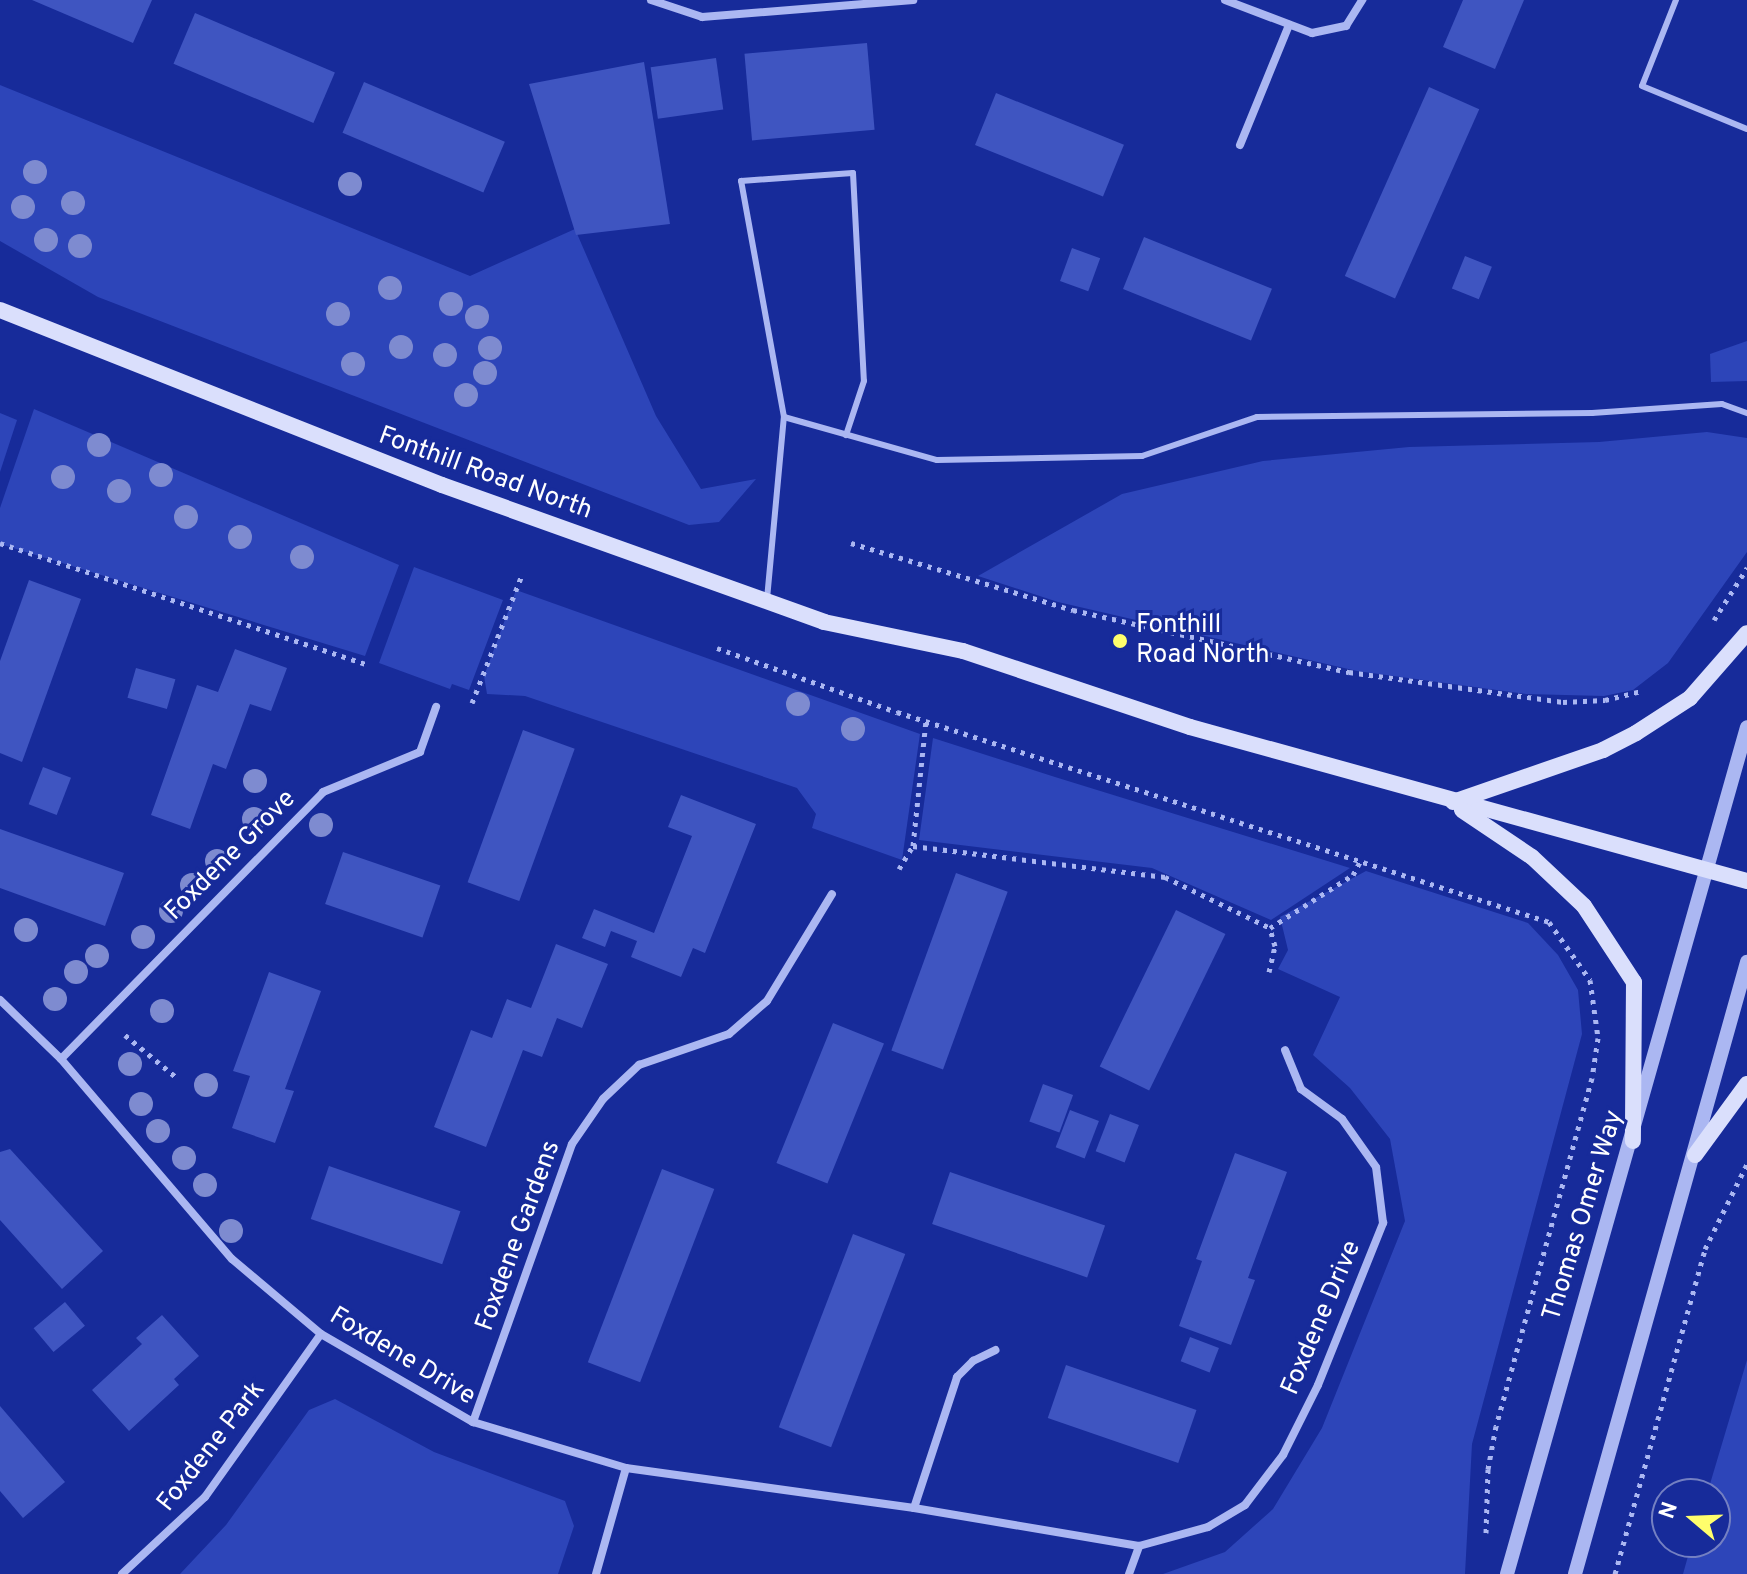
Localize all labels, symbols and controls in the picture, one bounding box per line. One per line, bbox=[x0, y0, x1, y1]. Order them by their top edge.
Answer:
street label: Fonthill Road North bbox=[374, 421, 596, 527]
place label: Fonthill Road North bbox=[1136, 610, 1270, 672]
marker: Fonthill Road North bbox=[1111, 632, 1129, 650]
street label: Foxdene Grove bbox=[159, 784, 303, 928]
street label: Thomas Omer Way bbox=[1537, 1107, 1631, 1325]
street label: Foxdene Gardens bbox=[470, 1137, 568, 1335]
street label: Foxdene Drive bbox=[1275, 1236, 1369, 1400]
street label: Foxdene Drive bbox=[323, 1301, 481, 1413]
street label: Foxdene Park bbox=[151, 1376, 273, 1518]
north arrow bbox=[1651, 1478, 1731, 1558]
text: N bbox=[1654, 1499, 1685, 1523]

